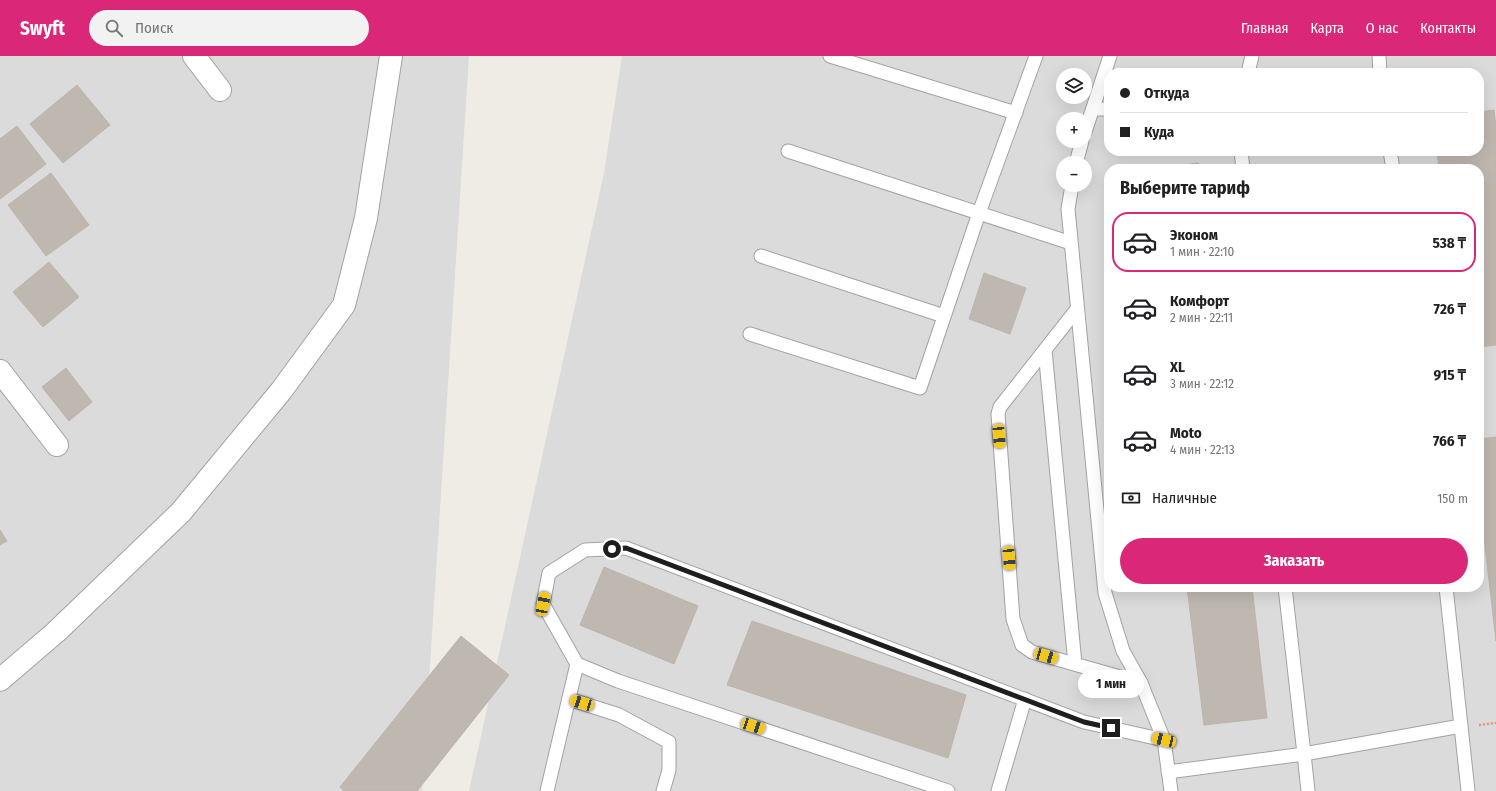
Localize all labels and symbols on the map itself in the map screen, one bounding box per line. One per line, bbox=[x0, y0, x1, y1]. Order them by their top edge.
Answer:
car bbox=[992, 424, 1006, 448]
route start bbox=[603, 540, 621, 558]
car bbox=[1002, 546, 1016, 570]
car bbox=[535, 591, 551, 617]
car bbox=[1033, 647, 1059, 665]
callout: 1 мин bbox=[1078, 670, 1144, 698]
car bbox=[569, 694, 595, 712]
car bbox=[740, 717, 766, 735]
route end bbox=[1102, 719, 1120, 737]
car bbox=[1151, 731, 1177, 749]

